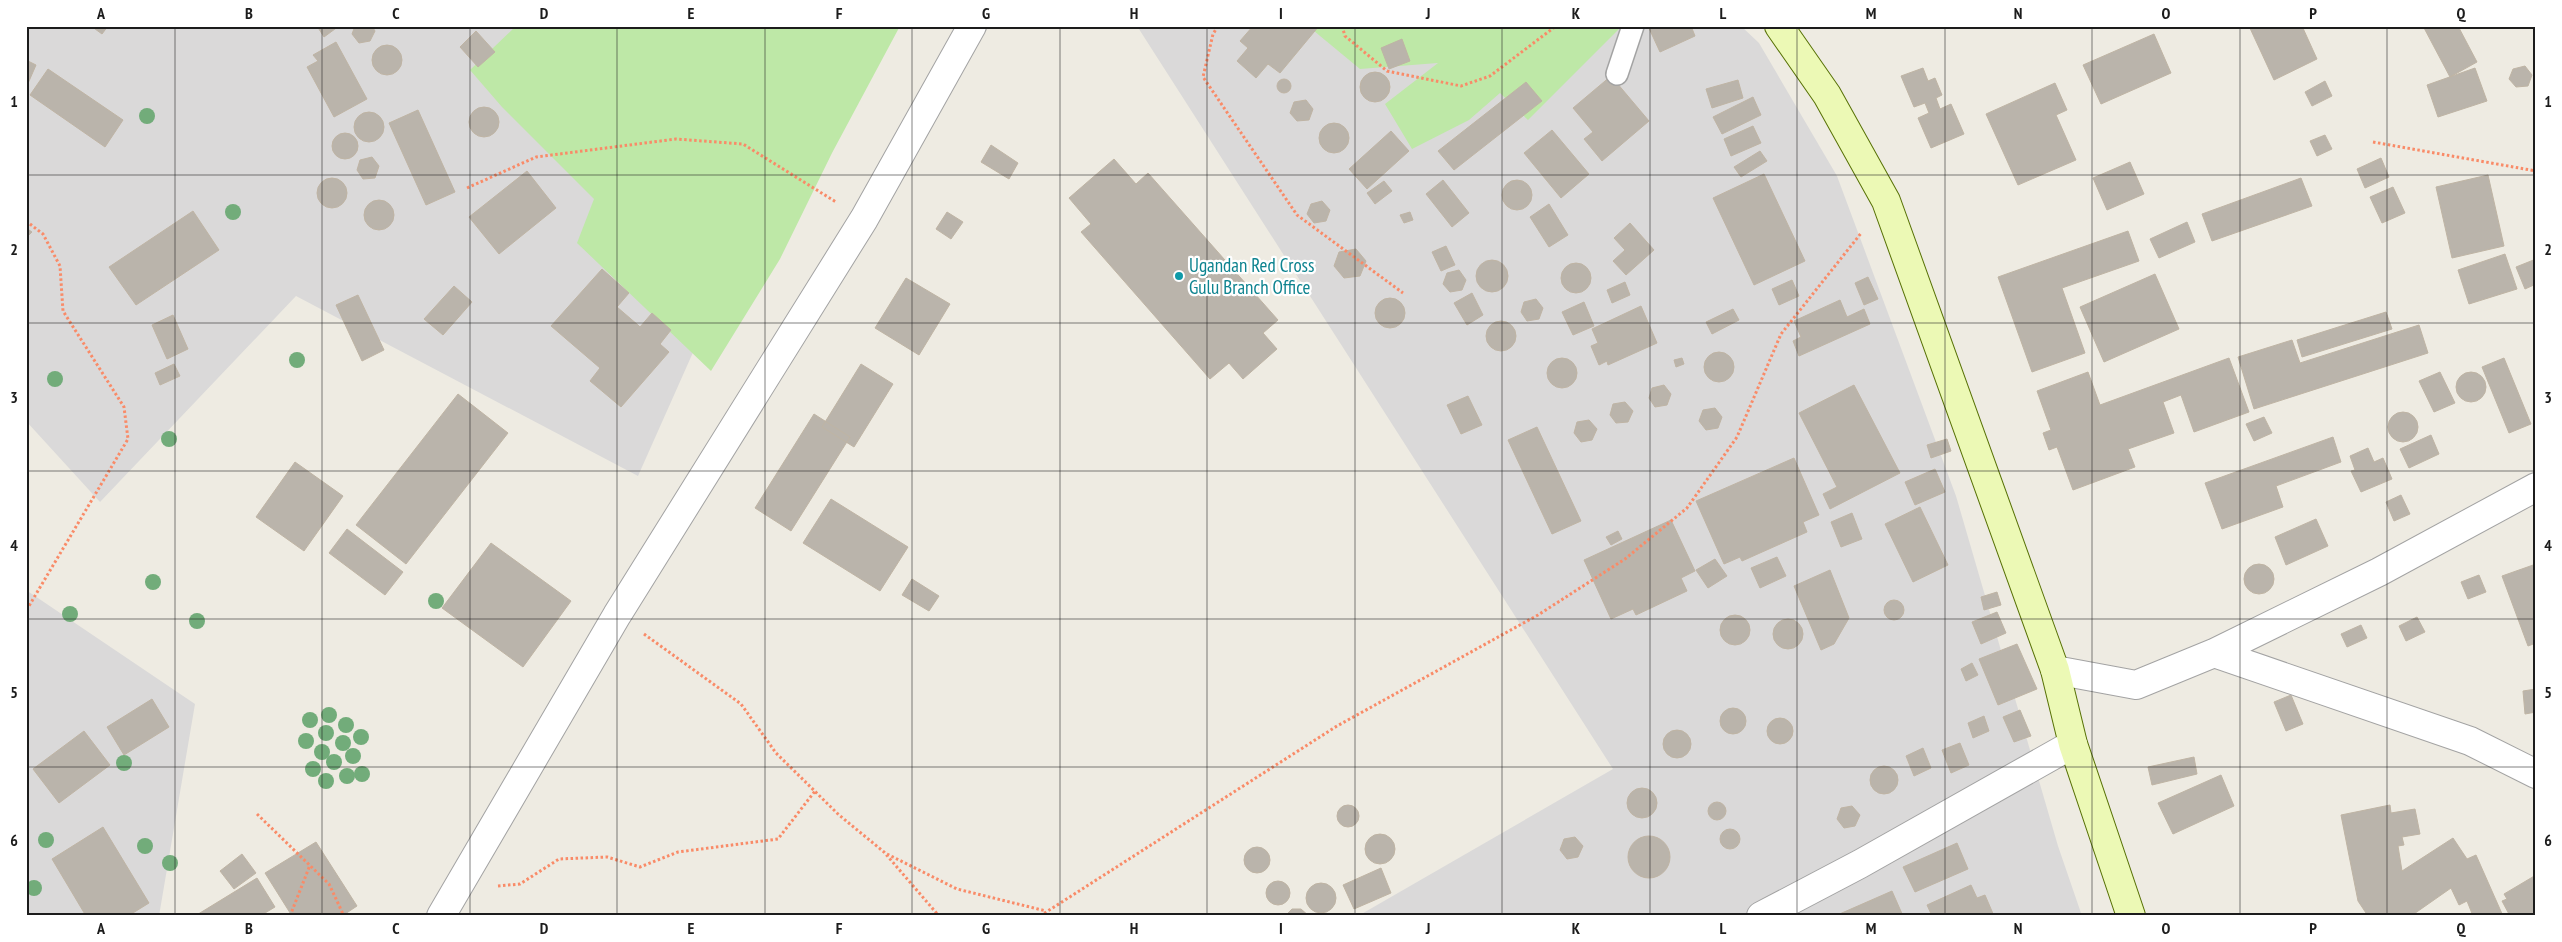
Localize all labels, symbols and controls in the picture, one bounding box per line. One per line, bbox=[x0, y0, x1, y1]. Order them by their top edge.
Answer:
text: A bbox=[96, 3, 106, 23]
text: B bbox=[245, 3, 253, 23]
text: C bbox=[392, 3, 400, 23]
text: D bbox=[540, 3, 549, 23]
text: E bbox=[688, 3, 695, 23]
text: F bbox=[836, 3, 843, 23]
text: G bbox=[982, 3, 990, 23]
text: H bbox=[1130, 3, 1138, 23]
text: I bbox=[1279, 3, 1283, 23]
text: J bbox=[1425, 3, 1430, 23]
text: K bbox=[1572, 3, 1581, 23]
text: L bbox=[1720, 3, 1727, 23]
text: M bbox=[1866, 3, 1876, 23]
text: N bbox=[2014, 3, 2022, 23]
text: O bbox=[2162, 3, 2171, 23]
text: P bbox=[2309, 3, 2317, 23]
text: Q bbox=[2457, 3, 2467, 23]
text: 1 bbox=[10, 91, 18, 111]
text: 1 bbox=[2544, 91, 2552, 111]
text: 2 bbox=[10, 239, 18, 259]
text: 2 bbox=[2544, 239, 2552, 259]
place label: Ugandan Red Cross Gulu Branch Office bbox=[1189, 253, 1314, 299]
marker: Ugandan Red Cross Gulu Branch Office bbox=[1173, 270, 1185, 282]
text: 3 bbox=[10, 387, 18, 407]
text: 3 bbox=[2544, 387, 2552, 407]
text: 4 bbox=[10, 535, 18, 555]
text: 4 bbox=[2544, 535, 2552, 555]
text: 5 bbox=[10, 682, 18, 702]
text: 5 bbox=[2544, 682, 2552, 702]
text: 6 bbox=[10, 830, 18, 850]
text: 6 bbox=[2544, 830, 2552, 850]
text: A bbox=[96, 918, 106, 938]
text: B bbox=[245, 918, 253, 938]
text: C bbox=[392, 918, 400, 938]
text: D bbox=[540, 918, 549, 938]
text: E bbox=[688, 918, 695, 938]
text: F bbox=[836, 918, 843, 938]
text: G bbox=[982, 918, 990, 938]
text: H bbox=[1130, 918, 1138, 938]
text: I bbox=[1279, 918, 1283, 938]
text: J bbox=[1425, 918, 1430, 938]
text: K bbox=[1572, 918, 1581, 938]
text: L bbox=[1720, 918, 1727, 938]
text: M bbox=[1866, 918, 1876, 938]
text: N bbox=[2014, 918, 2022, 938]
text: O bbox=[2162, 918, 2171, 938]
text: P bbox=[2309, 918, 2317, 938]
text: Q bbox=[2457, 918, 2467, 938]

